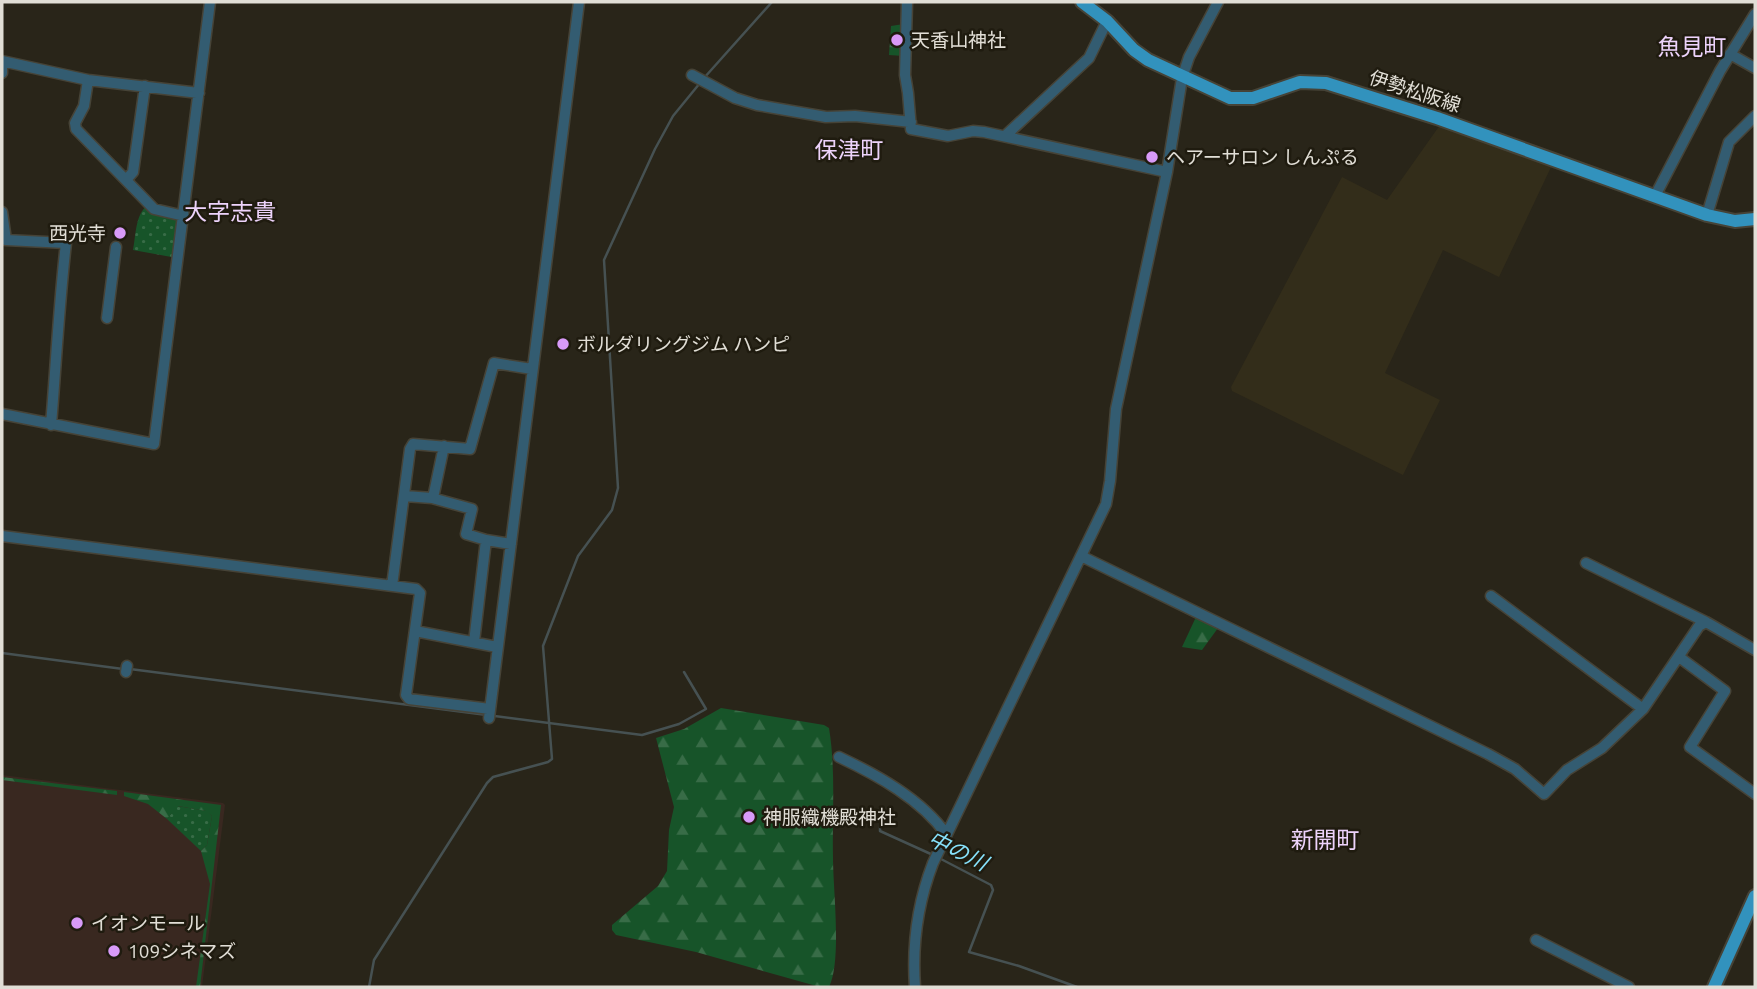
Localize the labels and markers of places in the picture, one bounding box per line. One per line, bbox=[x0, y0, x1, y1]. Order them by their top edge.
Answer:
place label: 天香山神社 bbox=[911, 29, 1006, 51]
marker: 天香山神社 bbox=[889, 32, 905, 48]
place label: ヘアーサロン しんぷる bbox=[1166, 146, 1359, 168]
marker: ヘアーサロン しんぷる bbox=[1144, 149, 1160, 165]
place label: 西光寺 bbox=[49, 222, 106, 244]
marker: 西光寺 bbox=[112, 225, 128, 241]
place label: ボルダリングジム ハンピ bbox=[577, 333, 790, 355]
marker: ボルダリングジム ハンピ bbox=[555, 336, 571, 352]
place label: 神服織機殿神社 bbox=[763, 806, 896, 828]
marker: 神服織機殿神社 bbox=[741, 809, 757, 825]
place label: イオンモール bbox=[91, 912, 205, 934]
marker: イオンモール bbox=[69, 915, 85, 931]
place label: 109シネマズ bbox=[128, 940, 236, 962]
marker: 109シネマズ bbox=[106, 943, 122, 959]

